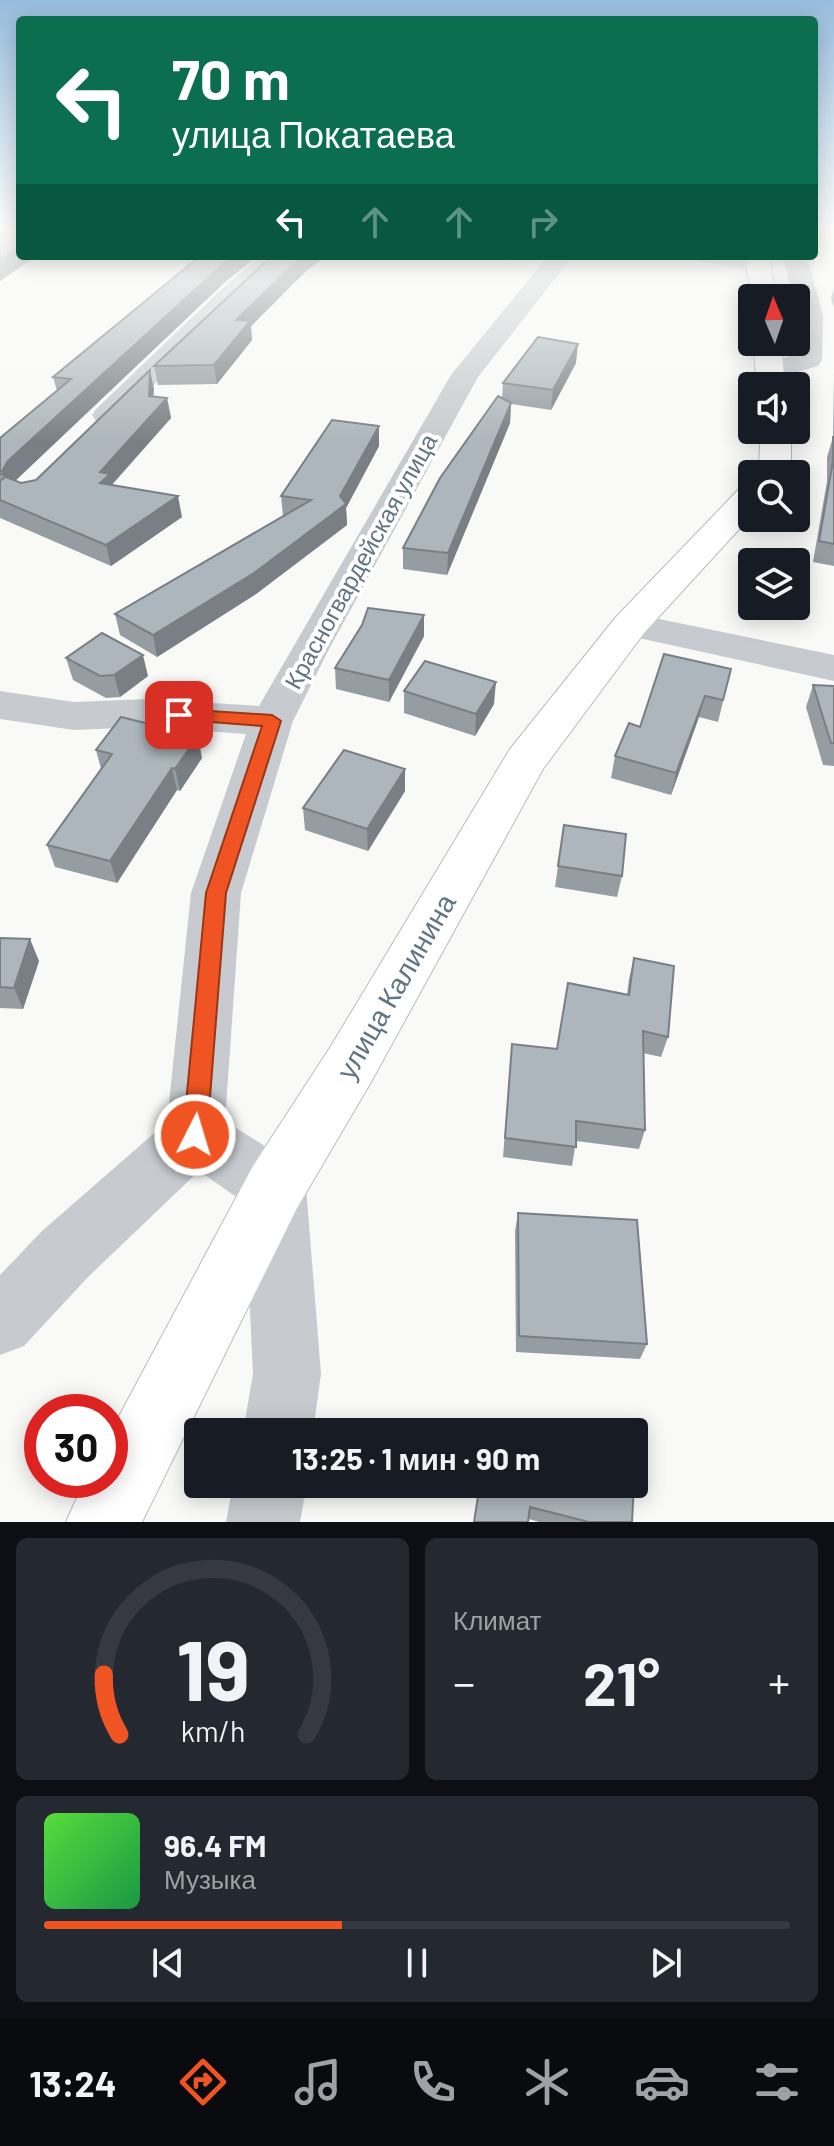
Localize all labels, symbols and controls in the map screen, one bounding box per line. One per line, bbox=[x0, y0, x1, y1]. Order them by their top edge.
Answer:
text: 70 m bbox=[172, 44, 290, 111]
icon: left bbox=[40, 48, 144, 152]
text: улица Покатаева bbox=[172, 112, 455, 155]
icon: left bbox=[269, 200, 313, 244]
icon: ahead bbox=[353, 200, 397, 244]
icon: ahead bbox=[437, 200, 481, 244]
icon: right bbox=[521, 200, 565, 244]
north arrow bbox=[738, 284, 810, 356]
map controls bbox=[738, 284, 810, 620]
button: sound bbox=[738, 372, 810, 444]
street label: Красногвардейская улица bbox=[278, 428, 443, 694]
button: search bbox=[738, 460, 810, 532]
button: layers bbox=[738, 548, 810, 620]
pin bbox=[145, 681, 213, 749]
icon: arrive bbox=[157, 693, 201, 737]
street label: улица Калинина bbox=[328, 887, 462, 1085]
position arrow bbox=[153, 1093, 237, 1177]
speed limit sign: 30 bbox=[24, 1394, 128, 1498]
text: 13:25 · 1 мин · 90 m bbox=[292, 1440, 540, 1476]
text: Климат bbox=[453, 1604, 542, 1635]
text: 19 bbox=[176, 1618, 249, 1718]
text: 21° bbox=[583, 1646, 660, 1718]
text: − bbox=[453, 1655, 475, 1708]
text: + bbox=[768, 1655, 790, 1708]
text: km/h bbox=[180, 1713, 245, 1748]
text: 96.4 FM bbox=[164, 1827, 267, 1863]
text: Музыка bbox=[164, 1863, 256, 1894]
icon: previous bbox=[146, 1941, 190, 1985]
icon: pause bbox=[395, 1941, 439, 1985]
icon: next bbox=[644, 1941, 688, 1985]
icon: directions bbox=[175, 2054, 231, 2110]
icon: music bbox=[290, 2054, 346, 2110]
icon: phone bbox=[405, 2054, 461, 2110]
icon: climate bbox=[519, 2054, 575, 2110]
icon: car bbox=[634, 2054, 690, 2110]
icon: filters bbox=[749, 2054, 805, 2110]
text: 13:24 bbox=[29, 2061, 117, 2104]

